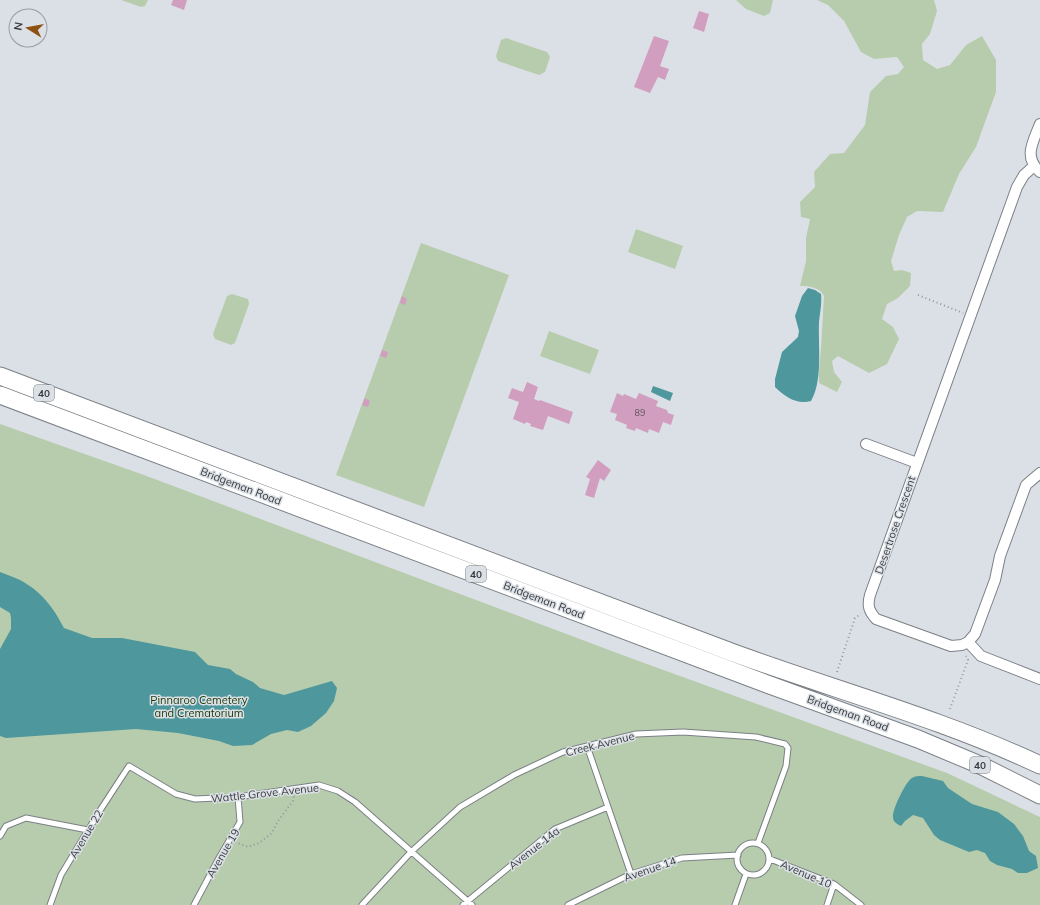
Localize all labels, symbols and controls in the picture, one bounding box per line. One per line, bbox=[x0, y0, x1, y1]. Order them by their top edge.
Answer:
north arrow bbox=[8, 8, 48, 48]
text: N bbox=[11, 21, 26, 32]
road number: 40 bbox=[34, 385, 54, 401]
house number: 89 bbox=[635, 407, 645, 418]
street label: Bridgeman Road bbox=[198, 464, 284, 508]
street label: Desertrose Crescent bbox=[872, 474, 918, 576]
road number: 40 bbox=[466, 566, 486, 582]
street label: Bridgeman Road bbox=[501, 578, 587, 622]
street label: Bridgeman Road bbox=[805, 692, 891, 734]
park label: Pinnaroo Cemetery and Crematorium bbox=[150, 693, 248, 720]
street label: Creek Avenue bbox=[564, 729, 636, 759]
road number: 40 bbox=[970, 757, 990, 773]
street label: Wattle Grove Avenue bbox=[210, 780, 320, 806]
street label: Avenue 22 bbox=[66, 807, 106, 861]
street label: Avenue 14a bbox=[506, 824, 562, 872]
street label: Avenue 19 bbox=[203, 826, 243, 880]
street label: Avenue 14 bbox=[622, 853, 678, 884]
street label: Avenue 10 bbox=[778, 857, 834, 891]

